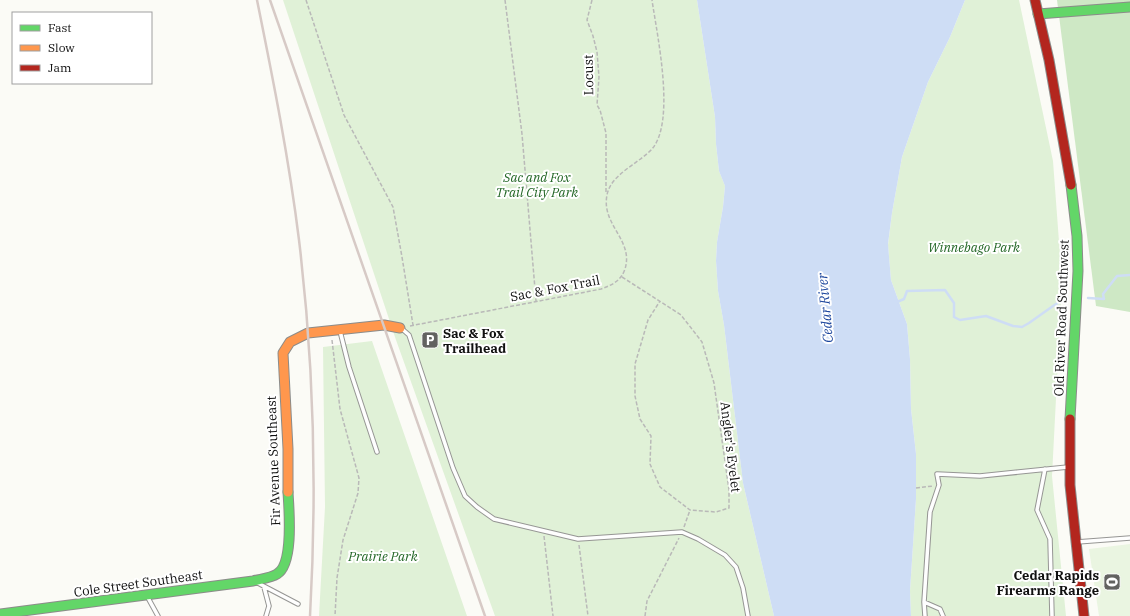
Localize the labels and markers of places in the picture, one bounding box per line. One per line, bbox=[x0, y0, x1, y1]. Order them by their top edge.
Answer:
place label: Sac & Fox Trailhead bbox=[443, 325, 506, 357]
parking icon: Sac & Fox Trailhead bbox=[420, 330, 440, 350]
place label: Cedar Rapids Firearms Range bbox=[996, 567, 1099, 599]
sports icon: Cedar Rapids Firearms Range bbox=[1102, 572, 1122, 592]

